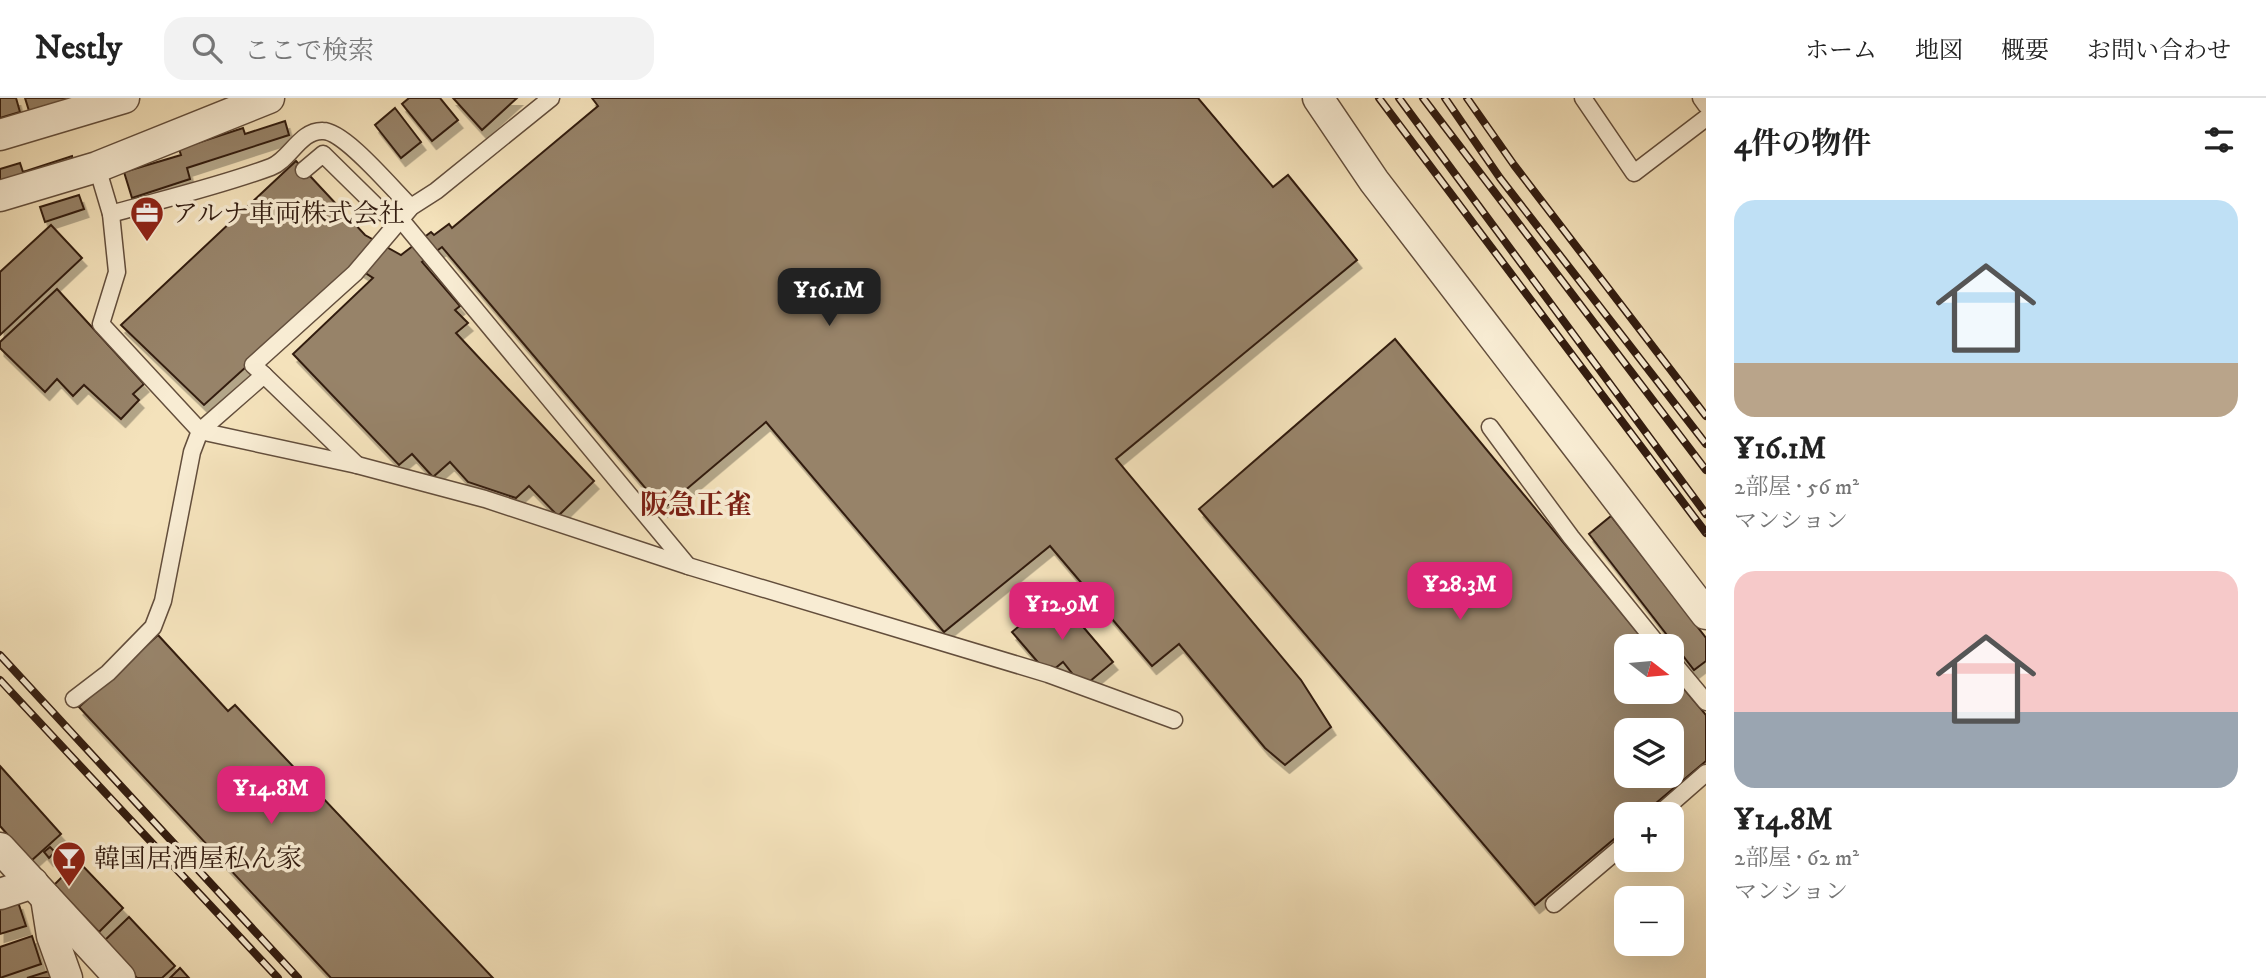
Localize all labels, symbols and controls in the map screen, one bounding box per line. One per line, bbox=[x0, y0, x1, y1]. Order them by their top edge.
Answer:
search box bbox=[164, 17, 654, 80]
text: Nestly bbox=[35, 28, 122, 69]
icon: search bbox=[188, 29, 226, 67]
text: ここで検索 bbox=[244, 35, 374, 68]
text: ホーム bbox=[1805, 36, 1877, 66]
text: 地図 bbox=[1915, 36, 1963, 66]
text: 概要 bbox=[2001, 36, 2049, 66]
text: お問い合わせ bbox=[2087, 36, 2231, 66]
icon: filters bbox=[2200, 121, 2238, 159]
text: 4件の物件 bbox=[1734, 126, 1871, 163]
office icon: アルナ車両株式会社 bbox=[128, 194, 166, 243]
place label: アルナ車両株式会社 bbox=[172, 198, 405, 231]
icon: home bbox=[1923, 245, 2049, 371]
pin: ¥16.1M bbox=[772, 268, 886, 328]
text: ¥16.1M bbox=[794, 276, 864, 305]
text: ¥16.1M bbox=[1734, 431, 1826, 468]
text: 2部屋 · 56 m² bbox=[1734, 473, 1859, 502]
district label: 阪急正雀 bbox=[640, 488, 752, 523]
text: マンション bbox=[1734, 507, 1848, 536]
pin: ¥28.3M bbox=[1403, 562, 1517, 622]
text: ¥28.3M bbox=[1423, 570, 1497, 599]
pin: ¥12.9M bbox=[1005, 582, 1119, 642]
text: ¥12.9M bbox=[1025, 590, 1099, 619]
icon: home bbox=[1923, 616, 2049, 742]
north arrow bbox=[1614, 634, 1684, 704]
map controls bbox=[1614, 634, 1684, 956]
button: layers bbox=[1614, 718, 1684, 788]
pin: ¥14.8M bbox=[214, 766, 328, 826]
text: ¥14.8M bbox=[233, 774, 309, 803]
button: + bbox=[1614, 802, 1684, 872]
text: ¥14.8M bbox=[1734, 802, 1833, 839]
bar icon: 韓国居酒屋私ん家 bbox=[50, 839, 88, 888]
place label: 韓国居酒屋私ん家 bbox=[94, 843, 302, 876]
text: 2部屋 · 62 m² bbox=[1734, 844, 1859, 873]
text: マンション bbox=[1734, 878, 1848, 907]
button: − bbox=[1614, 886, 1684, 956]

